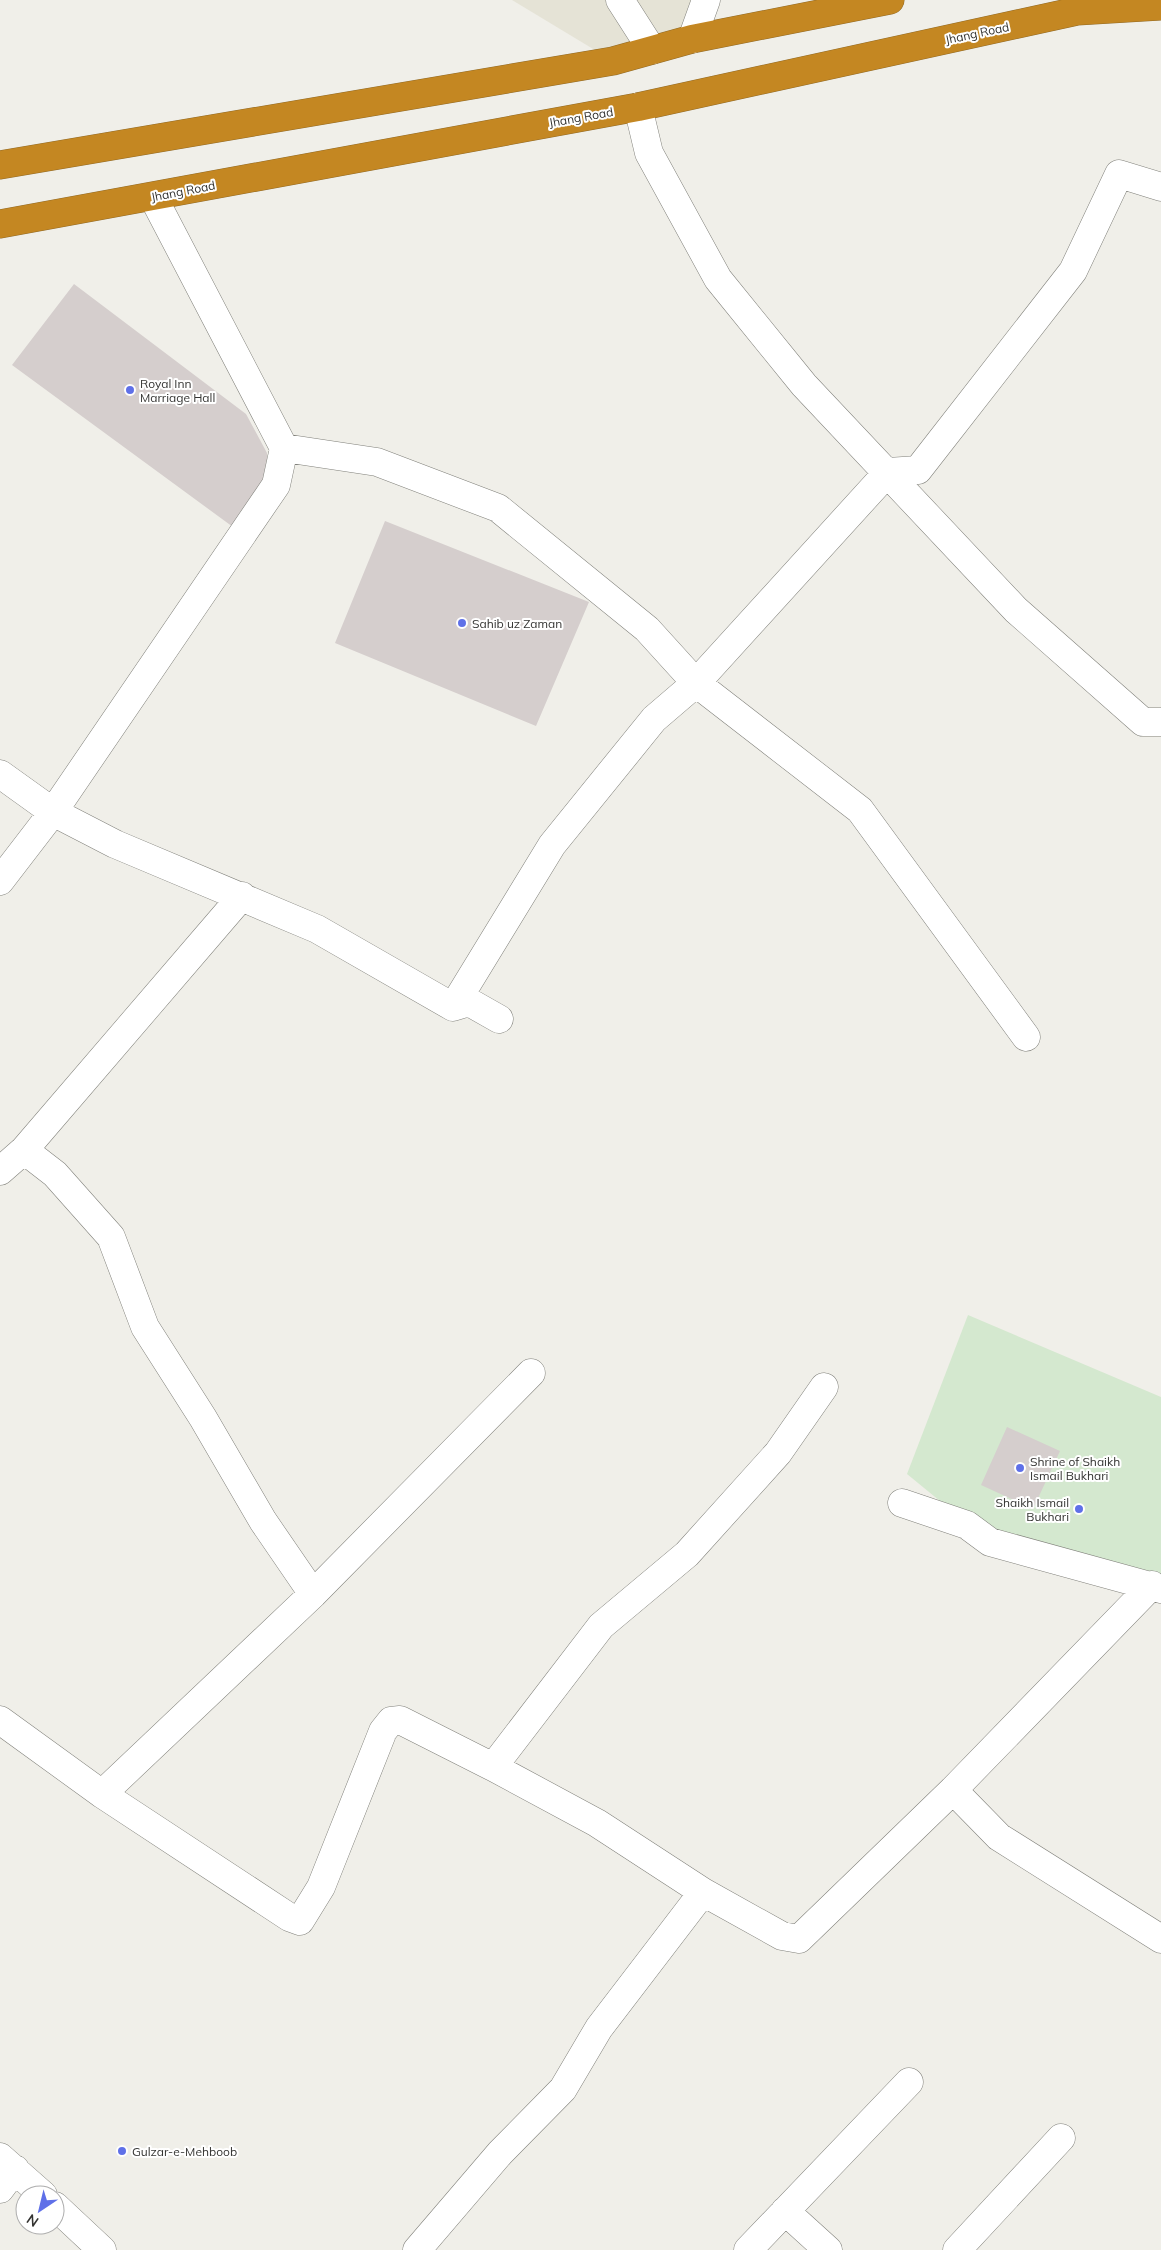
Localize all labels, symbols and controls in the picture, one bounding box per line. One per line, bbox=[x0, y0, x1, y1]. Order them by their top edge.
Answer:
street label: Jhang Road bbox=[944, 19, 1010, 47]
street label: Jhang Road bbox=[548, 104, 614, 130]
street label: Jhang Road bbox=[150, 177, 216, 205]
place label: Royal Inn Marriage Hall bbox=[140, 376, 215, 405]
marker: Royal Inn Marriage Hall bbox=[124, 384, 136, 396]
place label: Sahib uz Zaman bbox=[472, 616, 562, 631]
marker: Sahib uz Zaman bbox=[456, 617, 468, 629]
place label: Shrine of Shaikh Ismail Bukhari bbox=[1030, 1454, 1120, 1483]
marker: Shrine of Shaikh Ismail Bukhari bbox=[1014, 1462, 1026, 1474]
place label: Shaikh Ismail Bukhari bbox=[996, 1495, 1069, 1524]
marker: Shaikh Ismail Bukhari bbox=[1073, 1503, 1085, 1515]
place label: Gulzar-e-Mehboob bbox=[132, 2144, 237, 2159]
marker: Gulzar-e-Mehboob bbox=[116, 2145, 128, 2157]
north arrow bbox=[15, 2185, 65, 2235]
text: N bbox=[23, 2210, 42, 2231]

